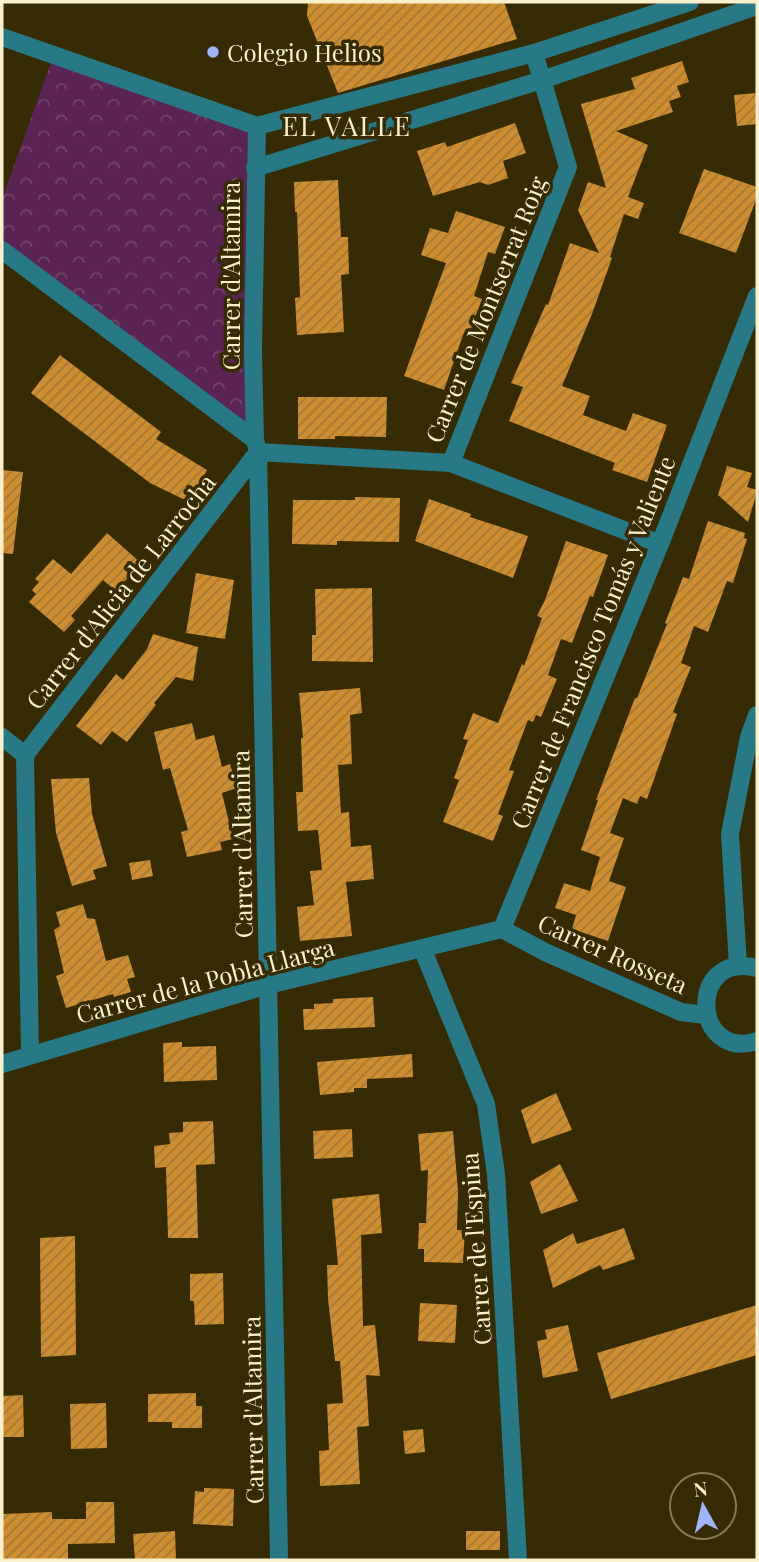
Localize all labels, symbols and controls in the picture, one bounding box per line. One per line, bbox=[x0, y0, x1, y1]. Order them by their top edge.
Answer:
place label: Colegio Helios bbox=[227, 36, 382, 68]
marker: Colegio Helios bbox=[205, 44, 221, 60]
district label: EL VALLE bbox=[282, 108, 412, 143]
street label: Carrer de Montserrat Roig bbox=[417, 171, 553, 447]
street label: Carrer d'Altamira bbox=[214, 182, 246, 370]
street label: Carrer de Francisco Tomás y Valiente bbox=[502, 451, 682, 833]
street label: Carrer d'Alicia de Larrocha bbox=[18, 467, 222, 715]
street label: Carrer d'Altamira bbox=[223, 750, 259, 938]
street label: Carrer Rosseta bbox=[533, 906, 693, 1000]
street label: Carrer de la Pobla Llarga bbox=[72, 930, 338, 1030]
street label: Carrer de l'Espina bbox=[452, 1152, 498, 1346]
street label: Carrer d'Altamira bbox=[234, 1316, 270, 1504]
north arrow bbox=[668, 1471, 738, 1541]
text: N bbox=[692, 1474, 709, 1502]

